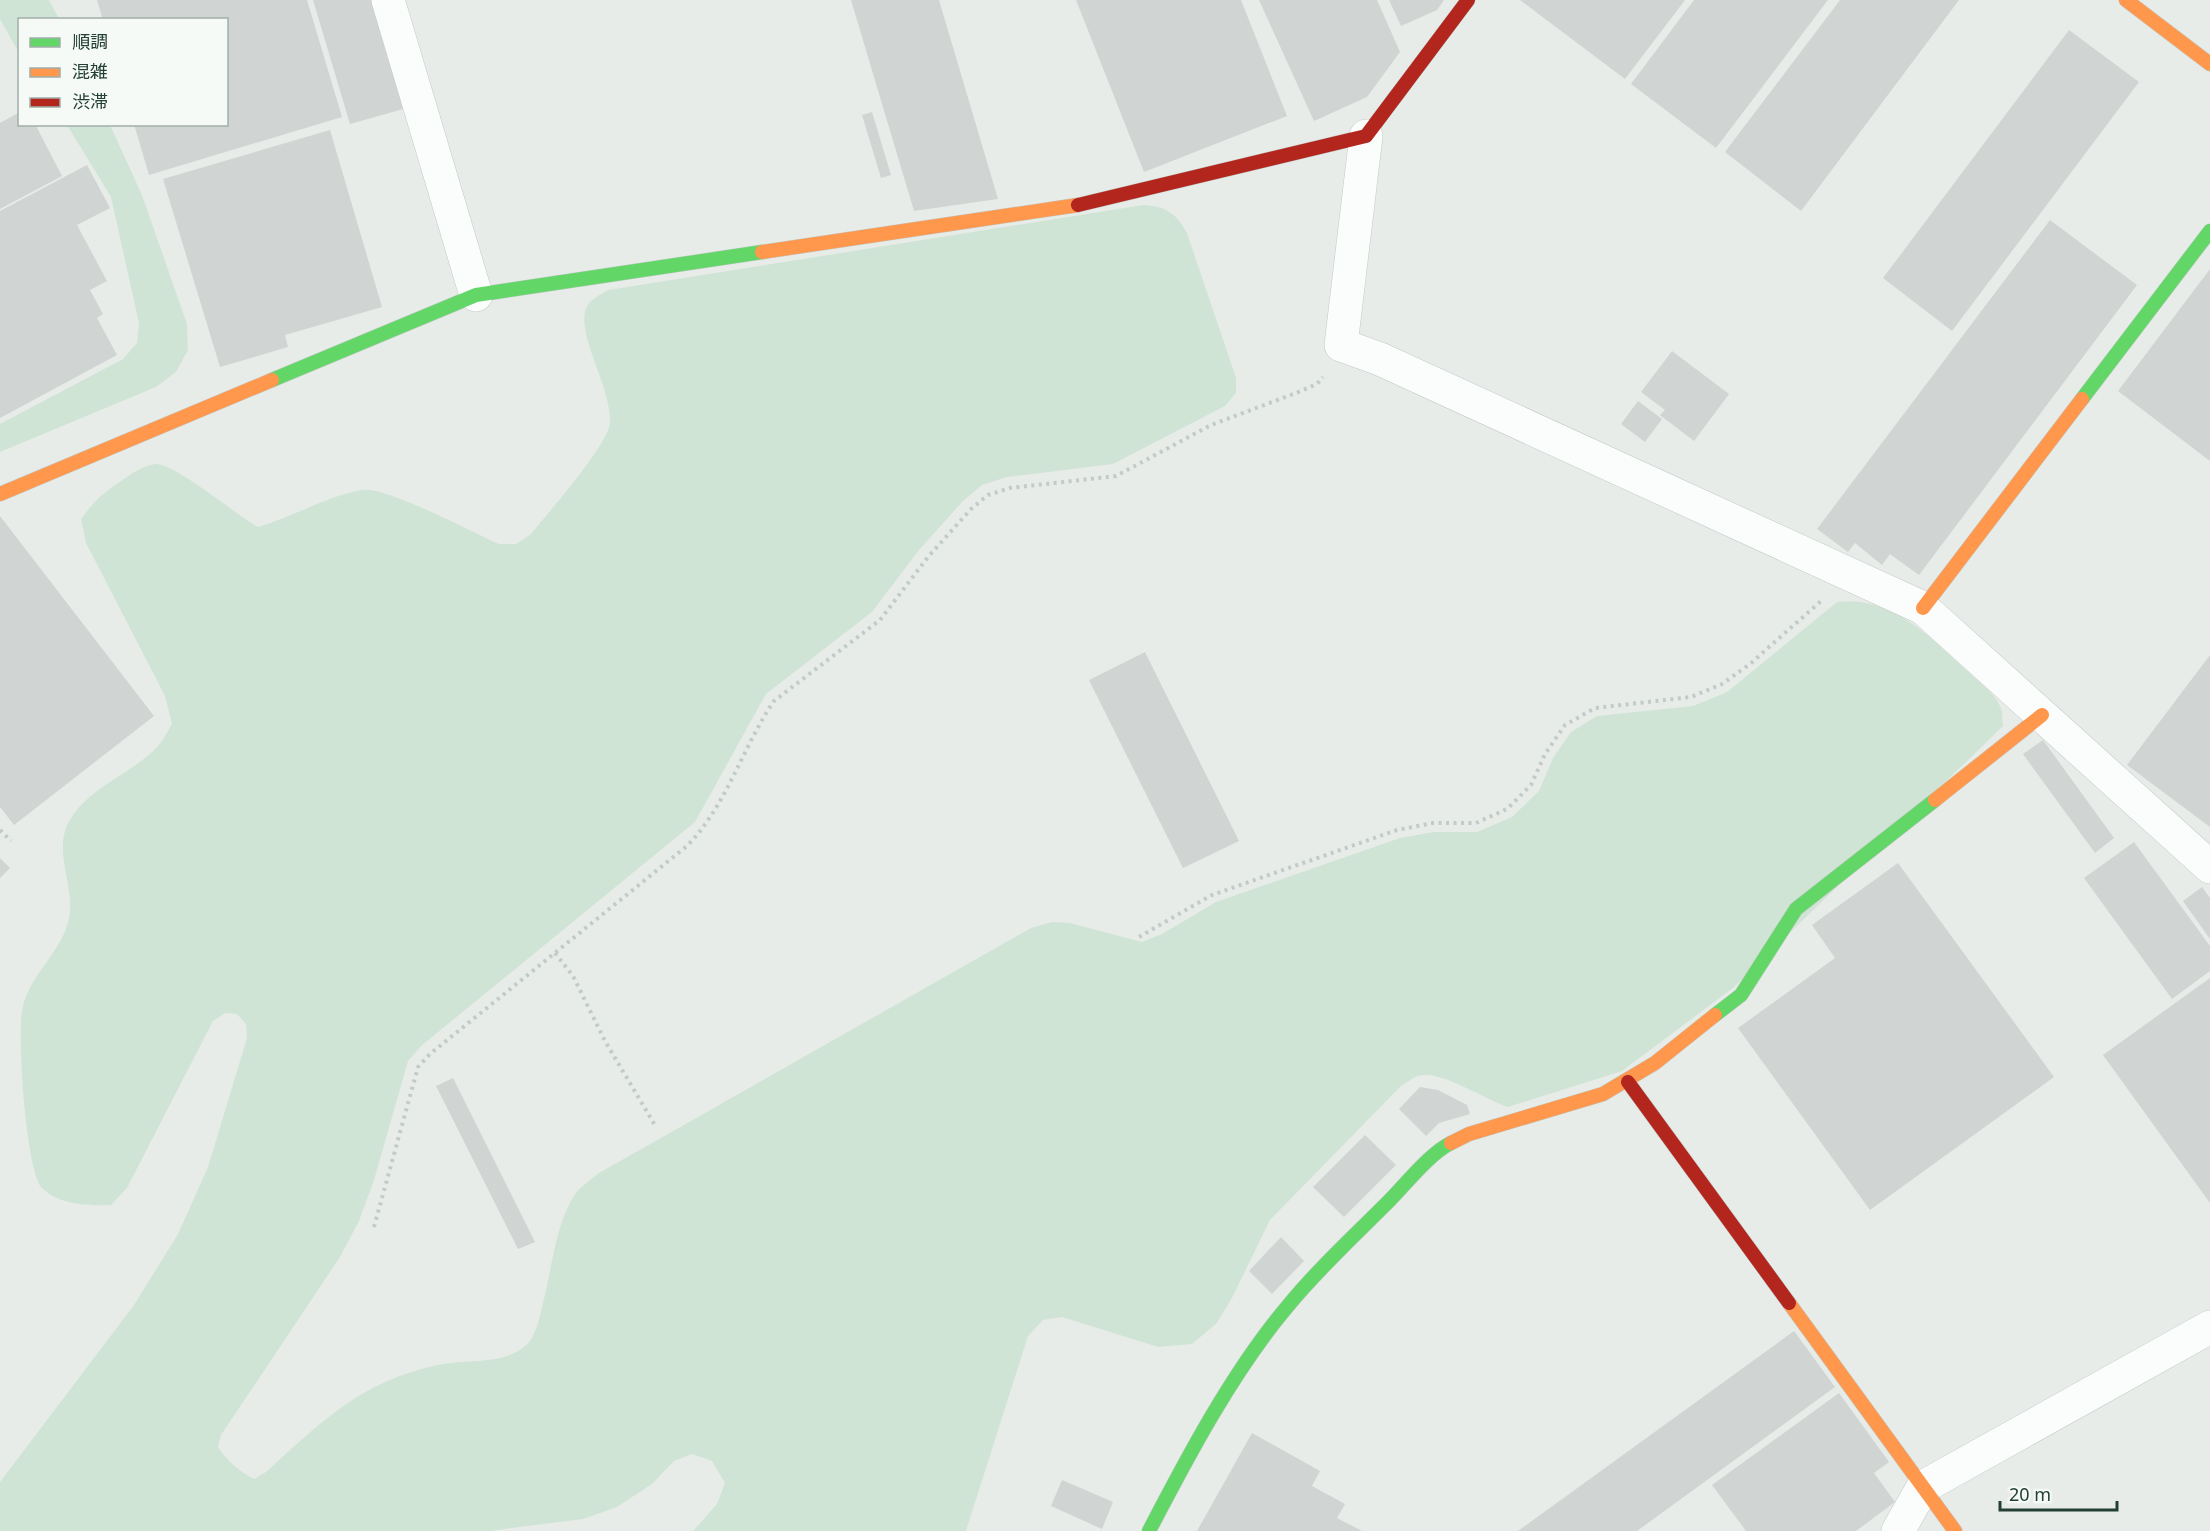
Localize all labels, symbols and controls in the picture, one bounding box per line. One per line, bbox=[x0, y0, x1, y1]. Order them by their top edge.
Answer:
legend bbox=[18, 18, 228, 126]
text: 順調 bbox=[72, 29, 108, 53]
text: 混雑 bbox=[72, 59, 108, 83]
text: 渋滞 bbox=[72, 89, 108, 113]
scale bar bbox=[2000, 1474, 2117, 1512]
text: 20 m bbox=[2009, 1482, 2051, 1506]

